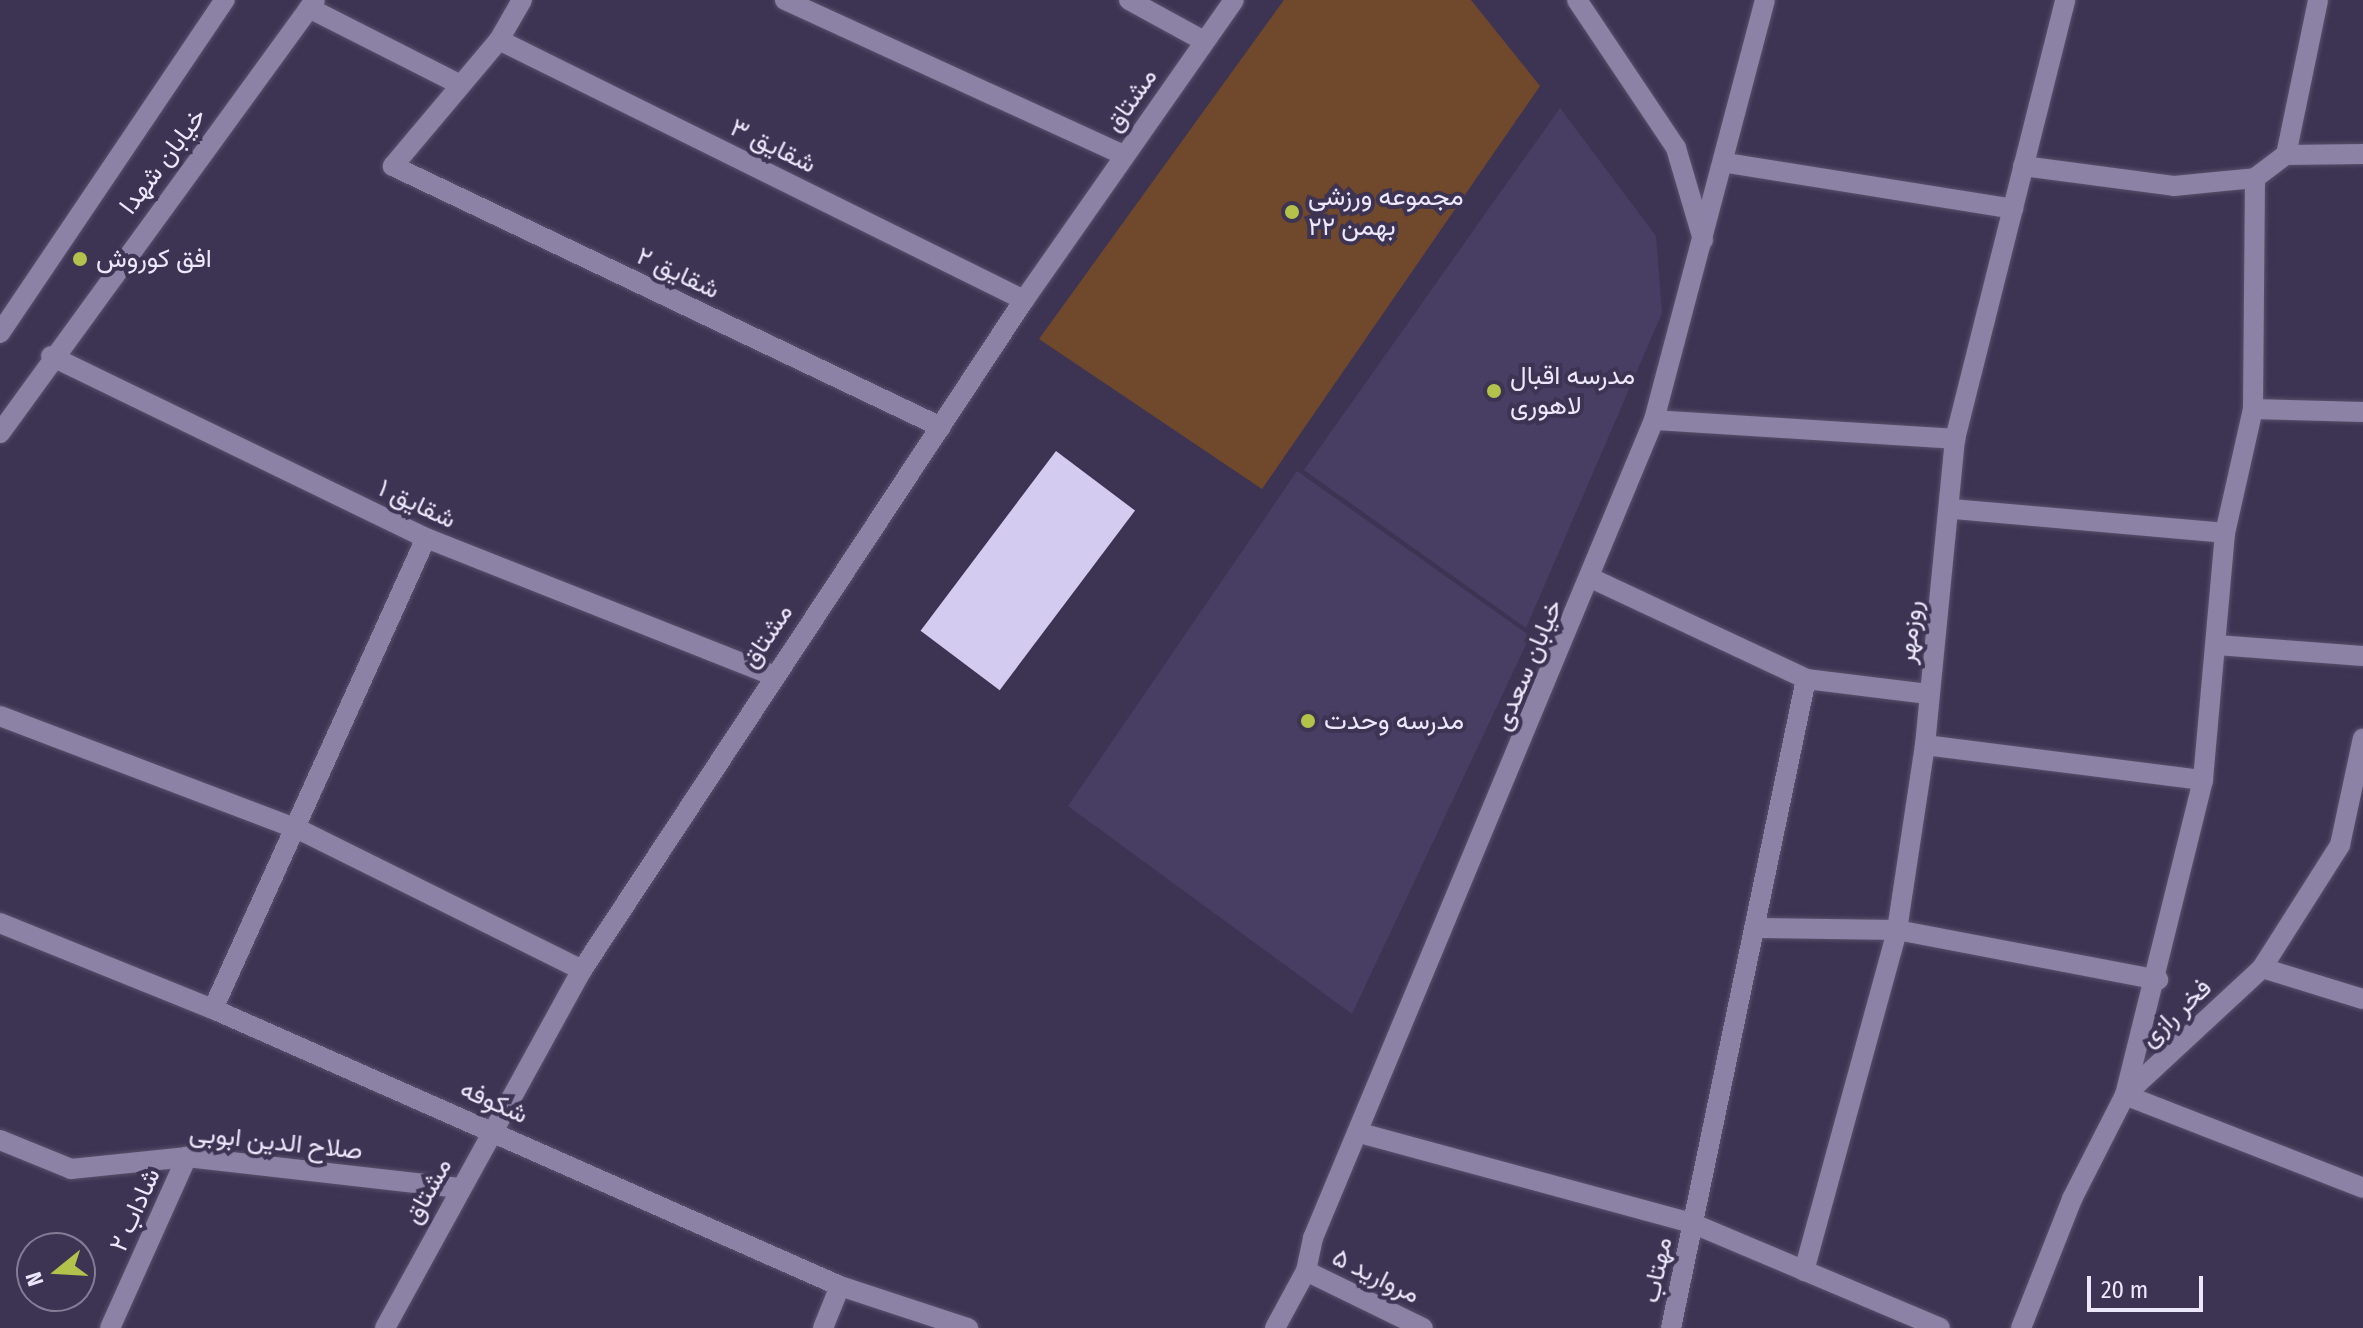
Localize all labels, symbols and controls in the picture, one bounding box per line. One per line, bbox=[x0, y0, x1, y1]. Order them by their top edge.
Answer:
street label: مشتاق bbox=[1098, 62, 1164, 138]
street label: خیابان شهدا bbox=[113, 102, 213, 220]
street label: شقایق ۳ bbox=[725, 112, 821, 180]
place label: مجموعه ورزشی ۲۲ بهمن bbox=[1308, 181, 1464, 242]
marker: مجموعه ورزشی ۲۲ بهمن bbox=[1283, 203, 1301, 221]
street label: شقایق ۲ bbox=[631, 240, 725, 306]
place label: افق کوروش bbox=[96, 243, 212, 275]
marker: افق کوروش bbox=[71, 250, 89, 268]
place label: مدرسه اقبال لاهوری bbox=[1510, 360, 1635, 422]
marker: مدرسه اقبال لاهوری bbox=[1485, 382, 1503, 400]
street label: شقایق ۱ bbox=[373, 473, 461, 535]
street label: خیابان سعدی bbox=[1486, 595, 1570, 735]
street label: مشتاق bbox=[734, 598, 800, 674]
street label: روزمهر bbox=[1891, 598, 1929, 666]
place label: مدرسه وحدت bbox=[1324, 705, 1464, 737]
marker: مدرسه وحدت bbox=[1299, 712, 1317, 730]
street label: فخر رازی bbox=[2134, 972, 2218, 1054]
street label: شکوفه bbox=[455, 1073, 533, 1131]
street label: صلاح الدین ابوبی bbox=[188, 1117, 364, 1167]
street label: مشتاق bbox=[397, 1153, 459, 1229]
street label: شاداب ۲ bbox=[103, 1163, 167, 1257]
north arrow bbox=[16, 1232, 96, 1312]
street label: مهتاب bbox=[1635, 1234, 1679, 1306]
street label: مروارید ۵ bbox=[1327, 1242, 1425, 1310]
scale bar bbox=[2091, 1260, 2207, 1310]
text: N bbox=[20, 1269, 49, 1289]
text: 20 m bbox=[2101, 1276, 2148, 1304]

